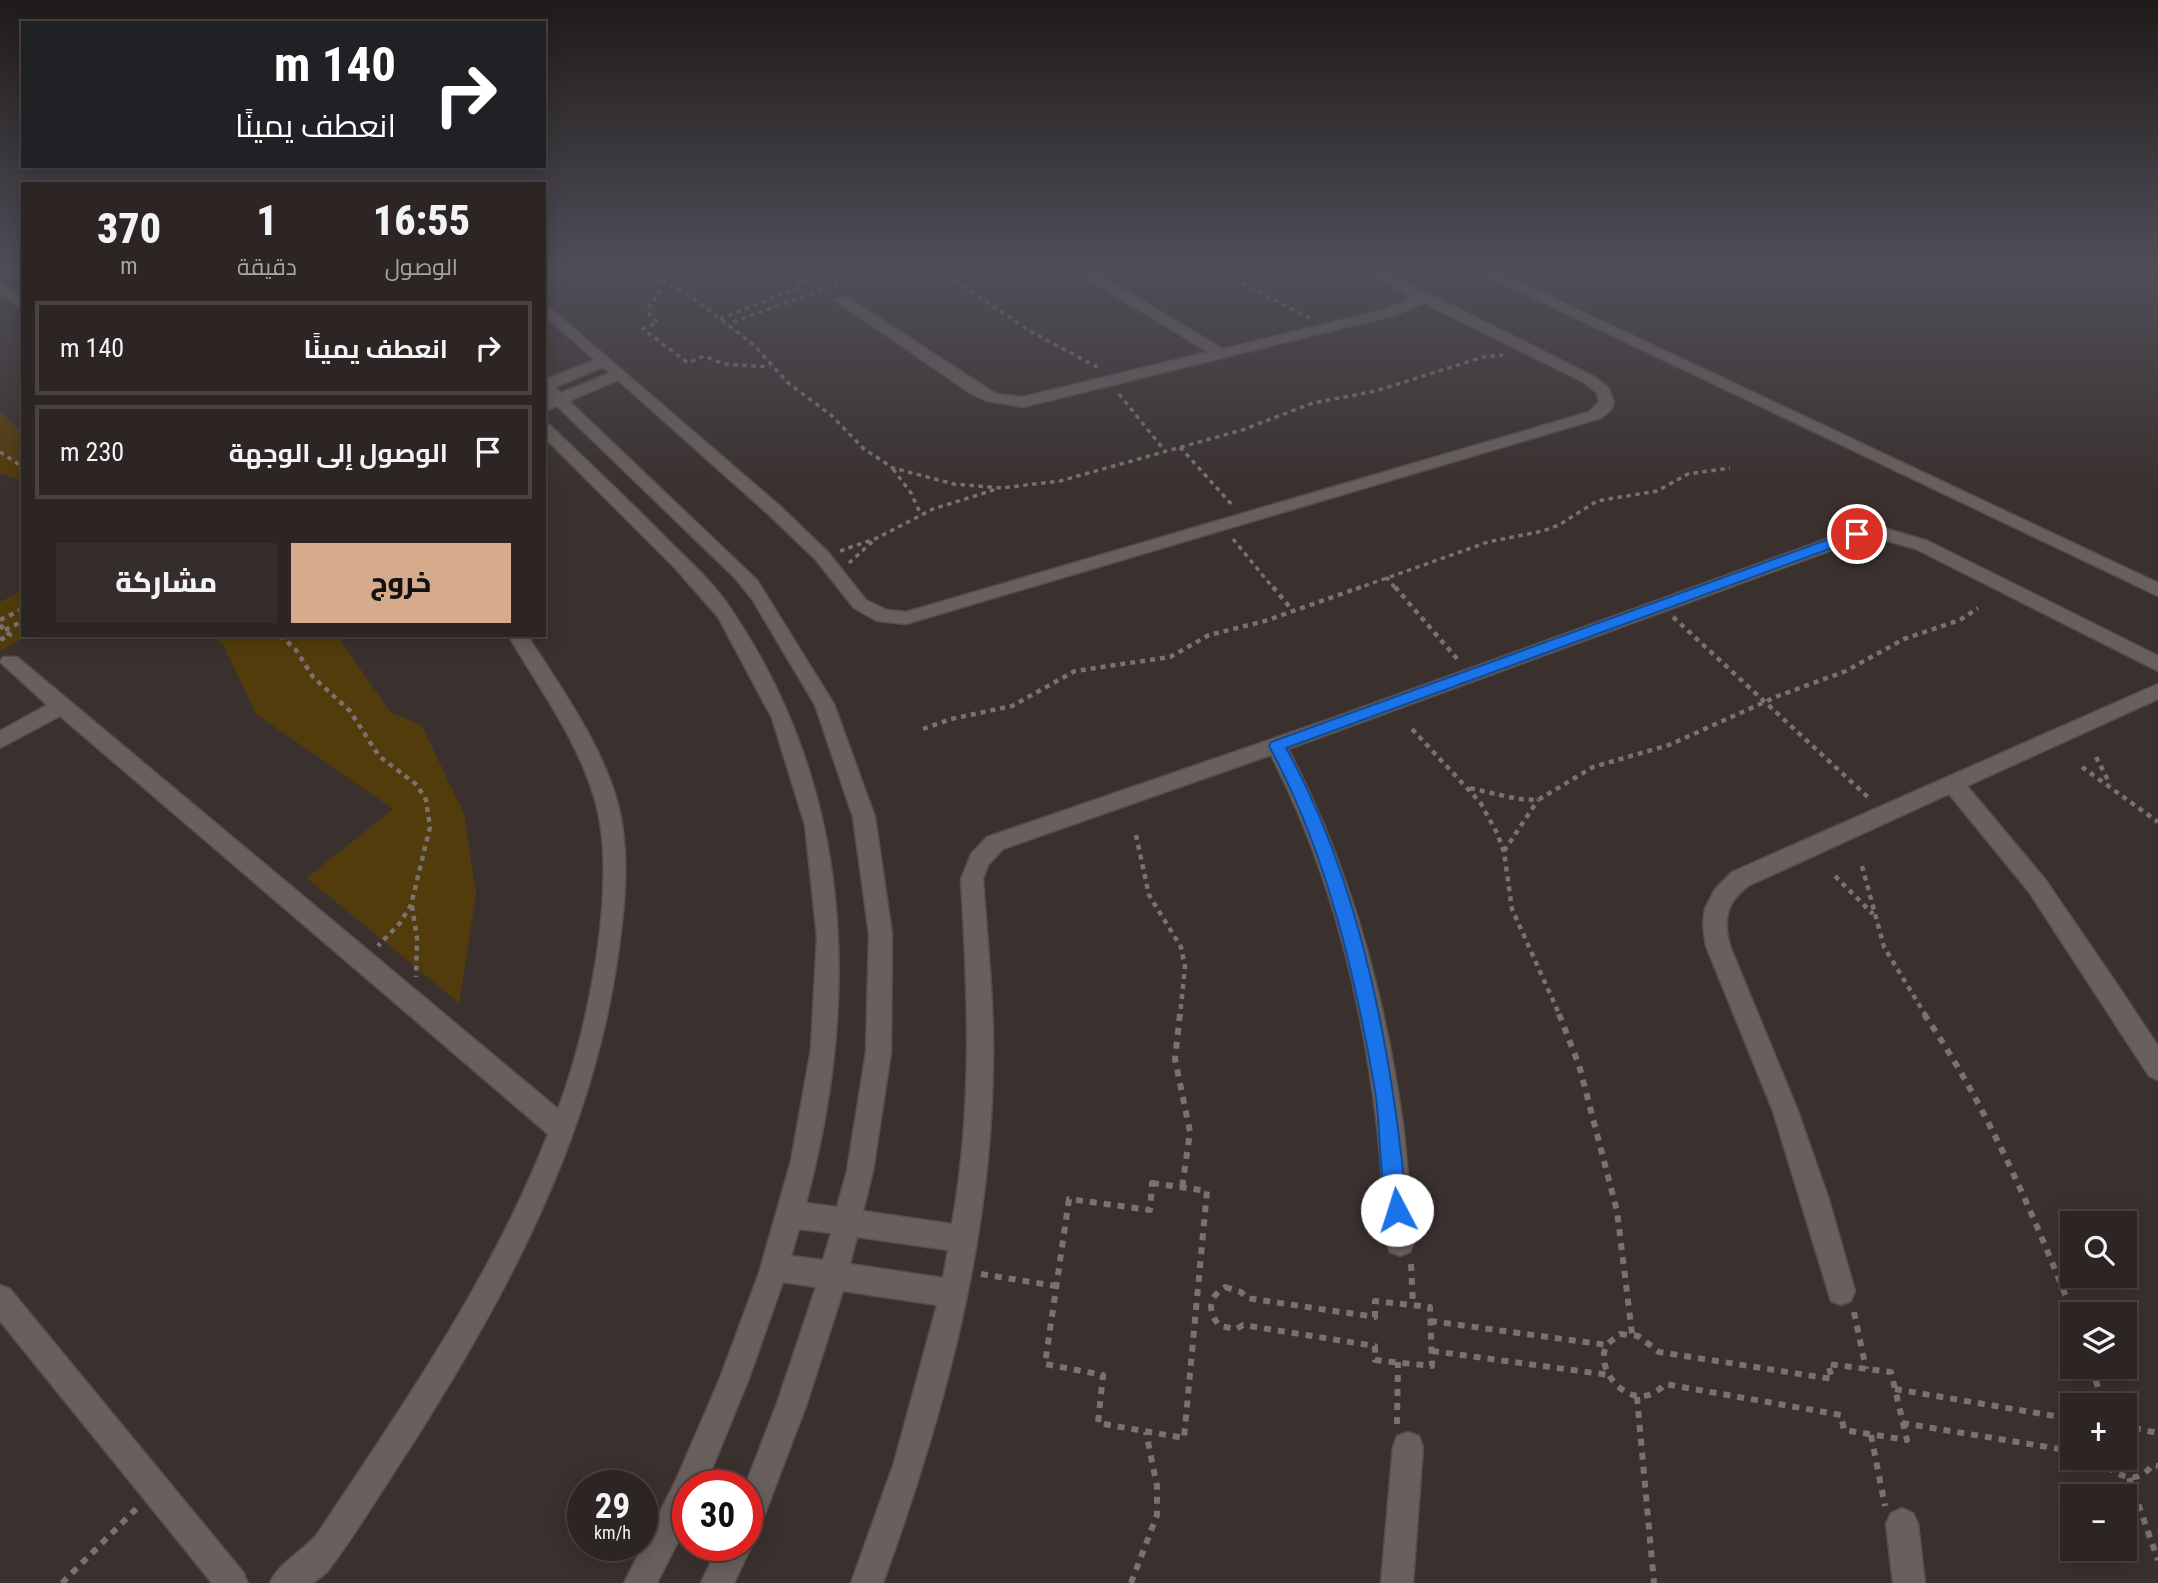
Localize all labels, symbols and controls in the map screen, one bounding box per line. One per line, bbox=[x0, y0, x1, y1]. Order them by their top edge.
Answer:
text: 140 m bbox=[274, 36, 396, 93]
icon: right bbox=[420, 49, 511, 140]
text: انعطف يمينًا bbox=[235, 107, 396, 145]
text: 1 bbox=[256, 196, 278, 245]
text: 16:55 bbox=[373, 196, 470, 245]
text: 370 bbox=[97, 204, 161, 253]
text: m bbox=[120, 253, 138, 280]
text: دقيقة bbox=[237, 254, 297, 281]
text: الوصول bbox=[385, 254, 458, 281]
icon: right bbox=[469, 329, 507, 367]
text: 140 m bbox=[60, 333, 124, 363]
text: انعطف يمينًا bbox=[303, 334, 448, 364]
icon: arrive bbox=[469, 433, 507, 471]
text: 230 m bbox=[60, 437, 124, 467]
text: الوصول إلى الوجهة bbox=[229, 438, 448, 468]
pin bbox=[1827, 504, 1887, 564]
icon: arrive bbox=[1838, 515, 1876, 553]
button: مشاركة bbox=[56, 543, 277, 623]
button: خروج bbox=[291, 543, 511, 623]
position arrow bbox=[1360, 1173, 1434, 1247]
map controls bbox=[2060, 1211, 2137, 1561]
button: search bbox=[2060, 1211, 2137, 1288]
button: layers bbox=[2060, 1302, 2137, 1379]
button: + bbox=[2060, 1393, 2137, 1470]
speed limit sign: 30 bbox=[672, 1470, 763, 1561]
button: − bbox=[2060, 1484, 2137, 1561]
text: 29 bbox=[595, 1486, 630, 1527]
text: km/h bbox=[594, 1522, 631, 1543]

